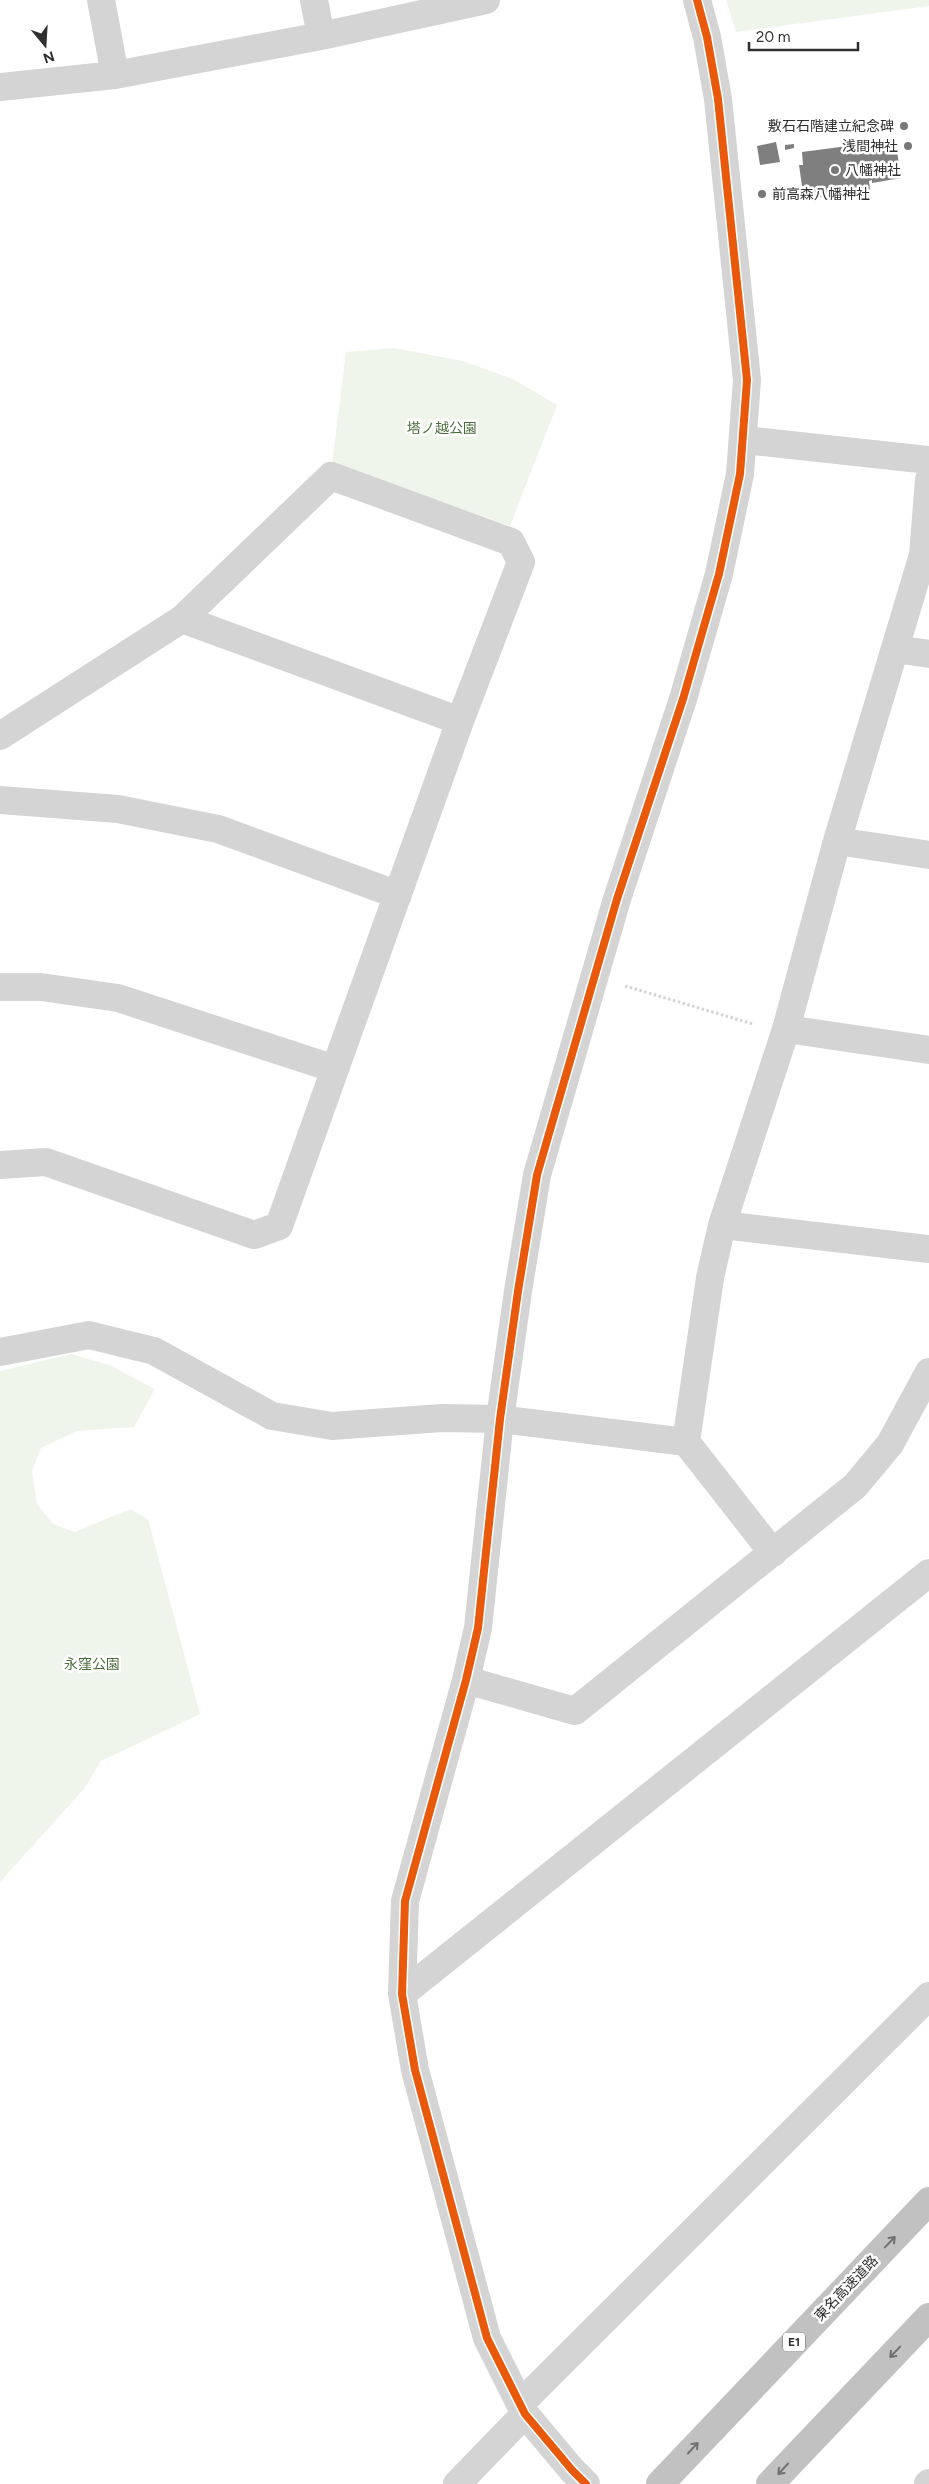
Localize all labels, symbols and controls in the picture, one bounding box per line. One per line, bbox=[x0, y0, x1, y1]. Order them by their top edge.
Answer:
north arrow bbox=[20, 20, 70, 70]
scale bar bbox=[749, 20, 858, 52]
text: 20 m bbox=[756, 28, 790, 46]
text: N bbox=[41, 47, 57, 67]
place label: 敷石石階建立紀念碑 bbox=[768, 118, 894, 135]
marker: 敷石石階建立紀念碑 bbox=[898, 120, 910, 132]
place label: 浅間神社 bbox=[842, 138, 898, 155]
marker: 浅間神社 bbox=[902, 140, 914, 152]
place label: 八幡神社 bbox=[845, 162, 901, 179]
marker: 八幡神社 bbox=[829, 164, 841, 176]
place label: 前高森八幡神社 bbox=[772, 186, 870, 203]
marker: 前高森八幡神社 bbox=[756, 188, 768, 200]
park label: 塔ノ越公園 bbox=[407, 420, 477, 437]
park label: 永窪公園 bbox=[64, 1656, 120, 1673]
one-way arrow bbox=[884, 2236, 896, 2248]
street label: 東名高速道路 bbox=[811, 2252, 882, 2324]
road number: E1 bbox=[783, 2332, 805, 2352]
one-way arrow bbox=[889, 2345, 901, 2358]
one-way arrow bbox=[687, 2442, 699, 2455]
one-way arrow bbox=[777, 2463, 789, 2476]

